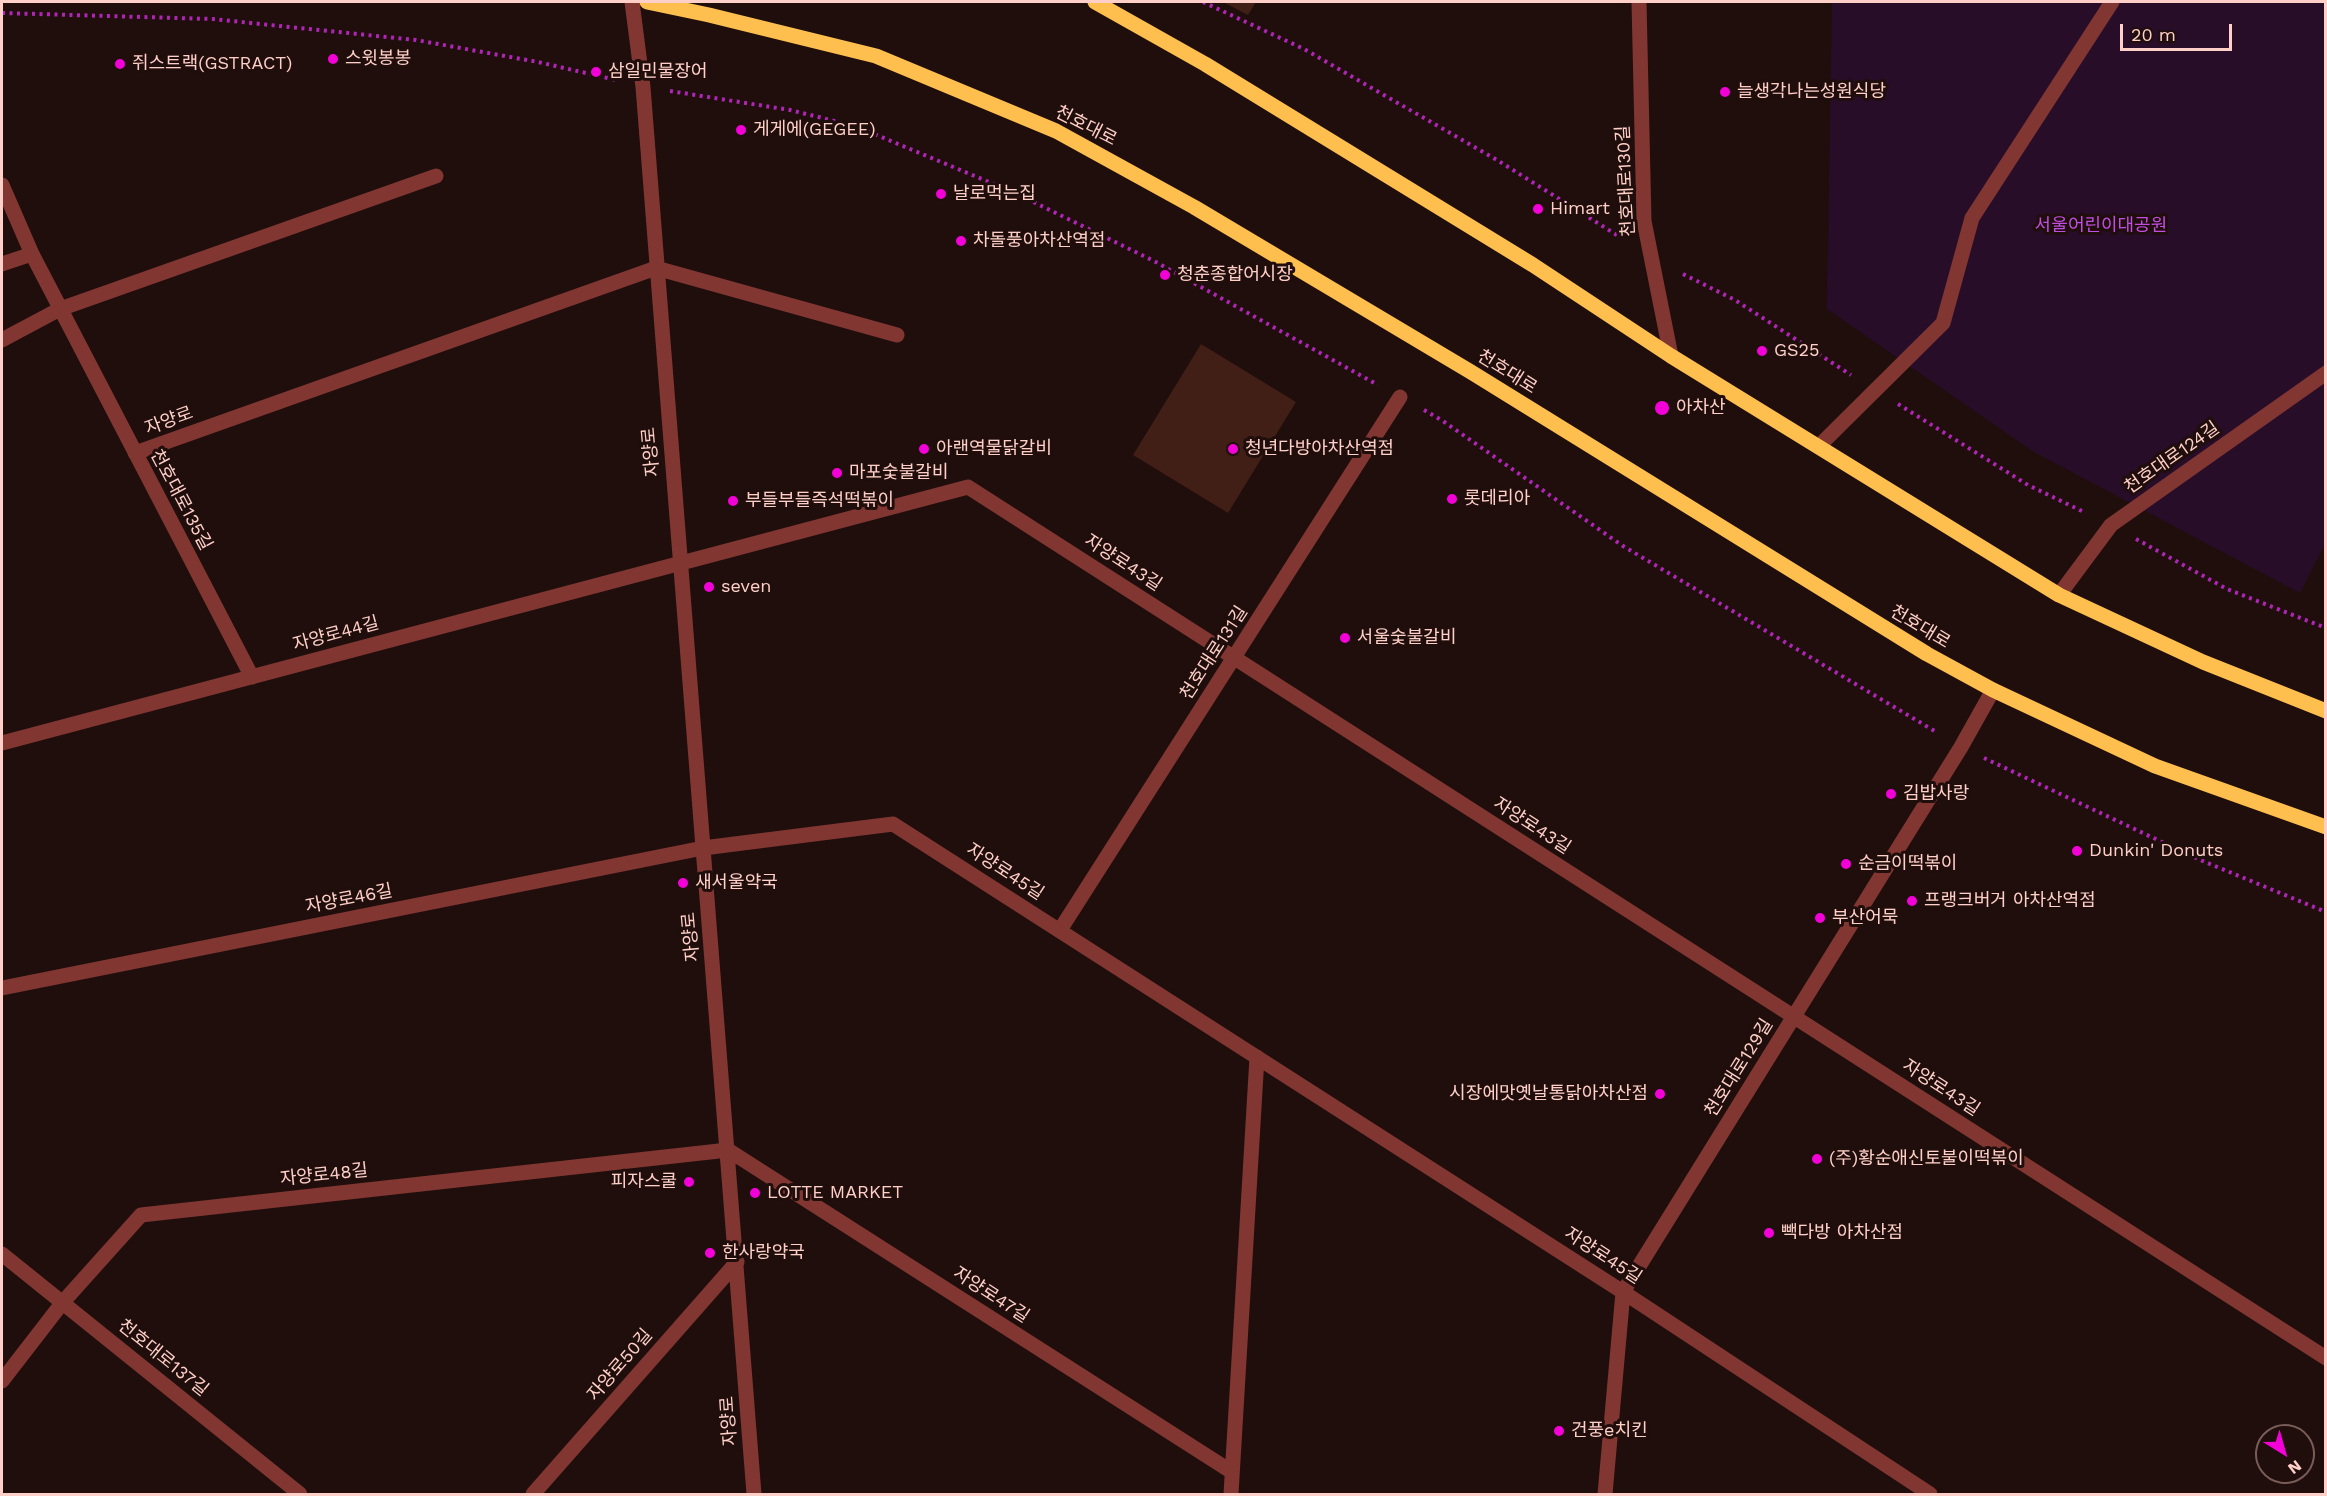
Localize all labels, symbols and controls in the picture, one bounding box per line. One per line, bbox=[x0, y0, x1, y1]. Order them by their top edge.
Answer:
scale bar bbox=[2123, 12, 2236, 50]
text: 20 m bbox=[2131, 24, 2176, 45]
place label: 스윗봉봉 bbox=[345, 48, 411, 70]
marker: 스윗봉봉 bbox=[326, 52, 340, 66]
place label: 쥐스트랙(GSTRACT) bbox=[132, 53, 292, 75]
marker: 쥐스트랙(GSTRACT) bbox=[113, 57, 127, 71]
place label: 삼일민물장어 bbox=[608, 61, 707, 83]
marker: 삼일민물장어 bbox=[589, 65, 603, 79]
place label: 늘생각나는성원식당 bbox=[1737, 81, 1886, 103]
marker: 늘생각나는성원식당 bbox=[1718, 85, 1732, 99]
street label: 천호대로 bbox=[1052, 101, 1120, 151]
place label: 게게에(GEGEE) bbox=[753, 119, 876, 141]
marker: 게게에(GEGEE) bbox=[734, 123, 748, 137]
street label: 천호대로130길 bbox=[1612, 125, 1640, 237]
place label: 날로먹는집 bbox=[953, 183, 1036, 205]
marker: 날로먹는집 bbox=[934, 187, 948, 201]
place label: Himart bbox=[1550, 198, 1610, 220]
marker: Himart bbox=[1531, 202, 1545, 216]
park label: 서울어린이대공원 bbox=[2035, 215, 2167, 237]
place label: 차돌풍아차산역점 bbox=[973, 230, 1105, 252]
marker: 차돌풍아차산역점 bbox=[954, 234, 968, 248]
place label: 청춘종합어시장 bbox=[1177, 264, 1293, 286]
marker: 청춘종합어시장 bbox=[1158, 268, 1172, 282]
place label: GS25 bbox=[1774, 340, 1820, 362]
marker: GS25 bbox=[1755, 344, 1769, 358]
street label: 천호대로 bbox=[1473, 345, 1541, 399]
place label: 아차산 bbox=[1676, 397, 1726, 419]
marker: 아차산 bbox=[1653, 399, 1671, 417]
street label: 자양로 bbox=[142, 402, 196, 440]
street label: 천호대로124길 bbox=[2120, 417, 2224, 499]
street label: 자양로 bbox=[638, 426, 664, 478]
place label: 아랜역물닭갈비 bbox=[936, 438, 1052, 460]
place label: 청년다방아차산역점 bbox=[1245, 438, 1394, 460]
marker: 아랜역물닭갈비 bbox=[917, 442, 931, 456]
marker: 청년다방아차산역점 bbox=[1226, 442, 1240, 456]
street label: 천호대로135길 bbox=[145, 446, 217, 554]
place label: 마포숯불갈비 bbox=[849, 462, 948, 484]
marker: 마포숯불갈비 bbox=[830, 466, 844, 480]
place label: 롯데리아 bbox=[1464, 488, 1530, 510]
place label: 부들부들즉석떡볶이 bbox=[745, 490, 894, 512]
marker: 롯데리아 bbox=[1445, 492, 1459, 506]
marker: 부들부들즉석떡볶이 bbox=[726, 494, 740, 508]
street label: 자양로43길 bbox=[1080, 530, 1166, 596]
place label: seven bbox=[721, 576, 772, 598]
marker: seven bbox=[702, 580, 716, 594]
street label: 천호대로 bbox=[1886, 601, 1954, 653]
street label: 천호대로131길 bbox=[1176, 602, 1252, 704]
street label: 자양로44길 bbox=[291, 612, 381, 656]
place label: 서울숯불갈비 bbox=[1357, 627, 1456, 649]
marker: 서울숯불갈비 bbox=[1338, 631, 1352, 645]
place label: 김밥사랑 bbox=[1903, 783, 1969, 805]
marker: 김밥사랑 bbox=[1884, 787, 1898, 801]
street label: 자양로43길 bbox=[1489, 793, 1575, 859]
street label: 자양로45길 bbox=[962, 839, 1048, 905]
place label: Dunkin' Donuts bbox=[2089, 840, 2223, 862]
marker: Dunkin' Donuts bbox=[2070, 844, 2084, 858]
place label: 순금이떡볶이 bbox=[1858, 853, 1957, 875]
marker: 순금이떡볶이 bbox=[1839, 857, 1853, 871]
place label: 새서울약국 bbox=[695, 872, 778, 894]
marker: 새서울약국 bbox=[676, 876, 690, 890]
street label: 자양로46길 bbox=[304, 880, 394, 918]
place label: 프랭크버거 아차산역점 bbox=[1924, 890, 2096, 912]
marker: 프랭크버거 아차산역점 bbox=[1905, 894, 1919, 908]
place label: 부산어묵 bbox=[1832, 907, 1898, 929]
street label: 자양로 bbox=[678, 911, 704, 963]
marker: 부산어묵 bbox=[1813, 911, 1827, 925]
street label: 천호대로129길 bbox=[1700, 1015, 1778, 1121]
street label: 자양로43길 bbox=[1898, 1055, 1984, 1121]
place label: 시장에맛옛날통닭아차산점 bbox=[1449, 1083, 1648, 1105]
marker: 시장에맛옛날통닭아차산점 bbox=[1653, 1087, 1667, 1101]
place label: (주)황순애신토불이떡볶이 bbox=[1829, 1148, 2024, 1170]
marker: (주)황순애신토불이떡볶이 bbox=[1810, 1152, 1824, 1166]
street label: 자양로48길 bbox=[279, 1160, 369, 1190]
place label: 피자스쿨 bbox=[611, 1171, 677, 1193]
marker: 피자스쿨 bbox=[682, 1175, 696, 1189]
place label: LOTTE MARKET bbox=[767, 1182, 903, 1204]
marker: LOTTE MARKET bbox=[748, 1186, 762, 1200]
place label: 빽다방 아차산점 bbox=[1781, 1222, 1903, 1244]
street label: 자양로45길 bbox=[1560, 1223, 1646, 1289]
marker: 빽다방 아차산점 bbox=[1762, 1226, 1776, 1240]
place label: 한사랑약국 bbox=[722, 1242, 805, 1264]
marker: 한사랑약국 bbox=[703, 1246, 717, 1260]
street label: 자양로47길 bbox=[949, 1262, 1033, 1328]
street label: 천호대로137길 bbox=[114, 1315, 212, 1401]
street label: 자양로50길 bbox=[583, 1325, 657, 1405]
street label: 자양로 bbox=[716, 1395, 742, 1447]
place label: 건풍e치킨 bbox=[1571, 1420, 1648, 1442]
marker: 건풍e치킨 bbox=[1552, 1424, 1566, 1438]
north arrow bbox=[2255, 1424, 2315, 1484]
text: N bbox=[2284, 1456, 2305, 1478]

